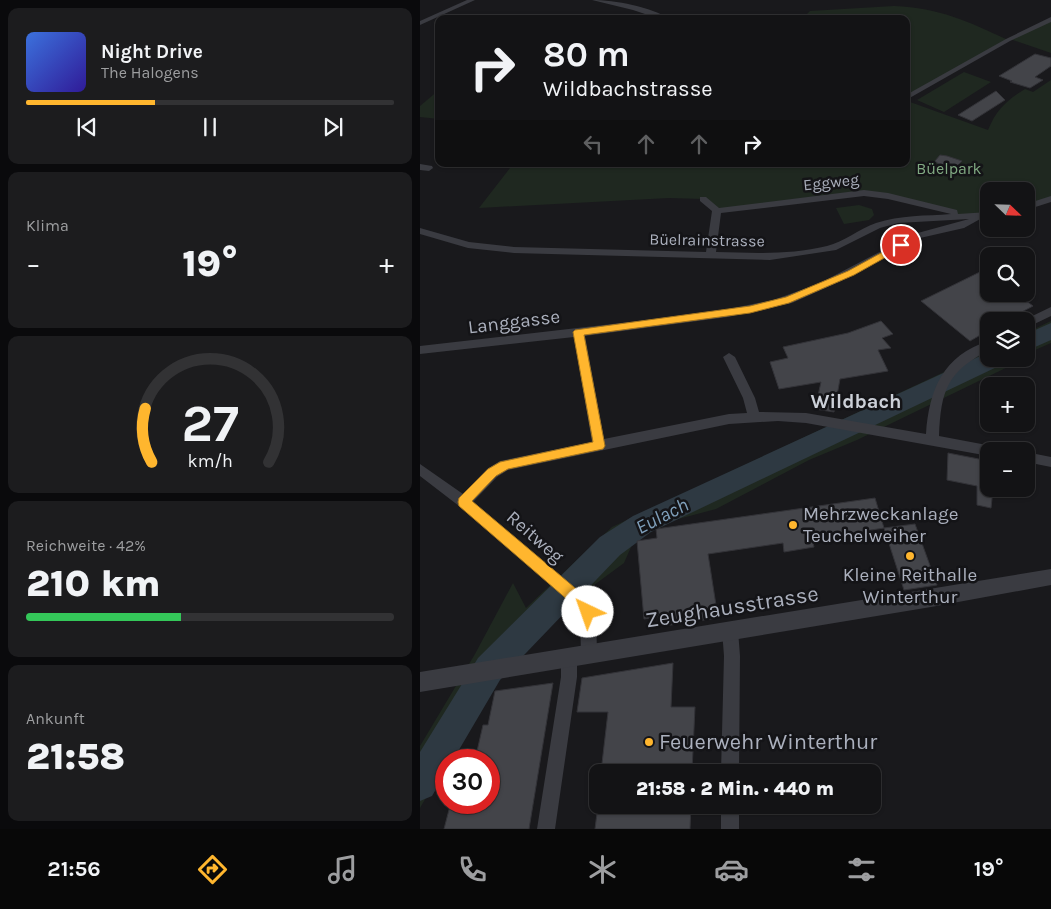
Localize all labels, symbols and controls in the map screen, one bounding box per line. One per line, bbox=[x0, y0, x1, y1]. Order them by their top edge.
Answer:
text: 80 m bbox=[543, 34, 630, 75]
icon: right bbox=[460, 35, 525, 100]
text: Night Drive bbox=[101, 41, 203, 63]
text: The Halogens bbox=[101, 63, 199, 82]
text: Wildbachstrasse bbox=[543, 76, 713, 102]
icon: previous bbox=[73, 113, 101, 141]
icon: pause bbox=[196, 113, 224, 141]
icon: next bbox=[319, 113, 347, 141]
icon: left bbox=[579, 130, 607, 158]
icon: ahead bbox=[632, 130, 660, 158]
icon: ahead bbox=[685, 130, 713, 158]
icon: right bbox=[738, 130, 766, 158]
park label: Büelpark bbox=[916, 159, 982, 178]
street label: Eggweg bbox=[802, 170, 860, 194]
north arrow bbox=[980, 182, 1035, 238]
map controls bbox=[980, 182, 1035, 497]
text: Klima bbox=[26, 216, 69, 235]
pin bbox=[880, 224, 922, 266]
street label: Büelrainstrasse bbox=[649, 229, 765, 251]
icon: arrive bbox=[887, 231, 915, 259]
text: 19° bbox=[182, 241, 238, 286]
text: − bbox=[26, 247, 41, 280]
text: + bbox=[379, 247, 394, 280]
button: search bbox=[980, 247, 1035, 302]
street label: Langgasse bbox=[467, 305, 561, 339]
button: layers bbox=[980, 312, 1035, 367]
button: + bbox=[980, 377, 1035, 432]
district label: Wildbach bbox=[811, 390, 901, 413]
text: 27 bbox=[181, 393, 239, 454]
button: − bbox=[980, 442, 1035, 497]
text: km/h bbox=[187, 451, 233, 472]
water label: Eulach bbox=[632, 493, 692, 539]
place label: Mehrzweckanlage Teuchelweiher bbox=[803, 503, 958, 547]
street label: Reitweg bbox=[502, 506, 568, 568]
marker: Mehrzweckanlage Teuchelweiher bbox=[787, 519, 799, 531]
text: Reichweite · 42% bbox=[26, 536, 146, 555]
marker: Kleine Reithalle Winterthur bbox=[904, 550, 916, 562]
text: 210 km bbox=[26, 561, 161, 606]
place label: Kleine Reithalle Winterthur bbox=[843, 564, 977, 608]
street label: Zeughausstrasse bbox=[644, 581, 820, 633]
position arrow bbox=[561, 585, 613, 637]
text: Ankunft bbox=[26, 709, 85, 728]
place label: Feuerwehr Winterthur bbox=[659, 729, 877, 755]
text: 21:58 bbox=[26, 734, 125, 779]
marker: Feuerwehr Winterthur bbox=[643, 736, 655, 748]
speed limit sign: 30 bbox=[435, 749, 500, 814]
text: 21:58 · 2 Min. · 440 m bbox=[636, 778, 834, 800]
icon: directions bbox=[195, 852, 230, 887]
icon: music bbox=[325, 852, 360, 887]
icon: phone bbox=[455, 852, 490, 887]
icon: climate bbox=[585, 852, 620, 887]
icon: car bbox=[714, 852, 749, 887]
icon: filters bbox=[844, 852, 879, 887]
text: 21:56 bbox=[47, 856, 101, 882]
text: 19° bbox=[974, 856, 1004, 882]

